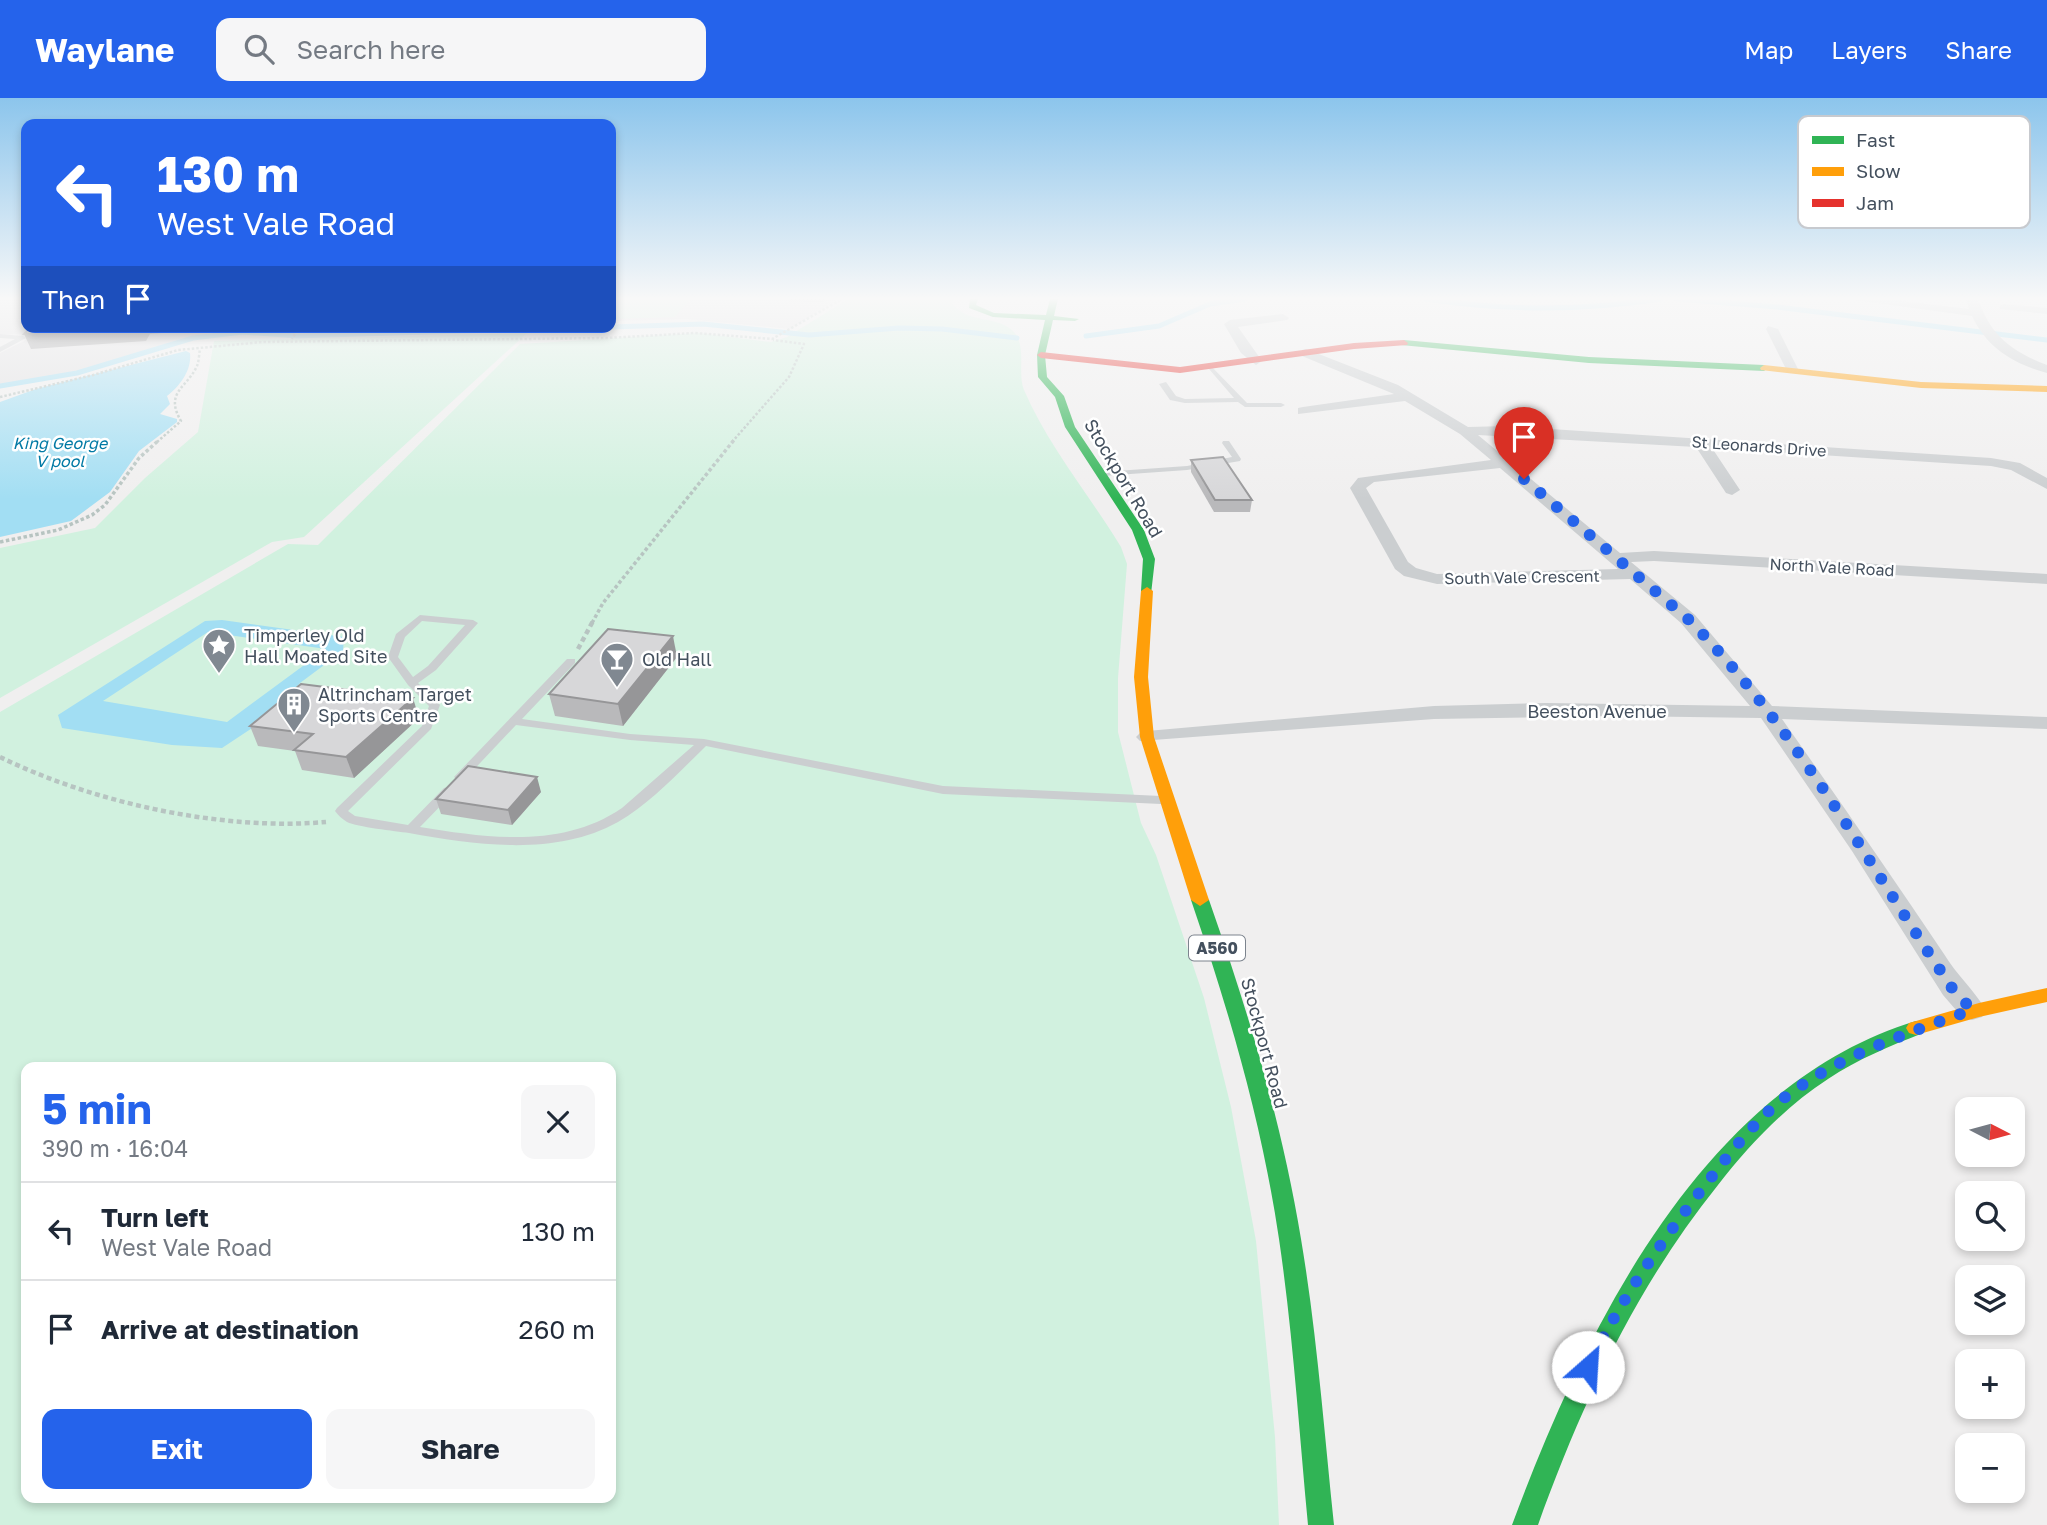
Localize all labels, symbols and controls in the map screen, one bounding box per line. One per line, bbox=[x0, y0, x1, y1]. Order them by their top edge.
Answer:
search box bbox=[216, 18, 706, 81]
text: Waylane bbox=[35, 30, 174, 69]
icon: search bbox=[240, 30, 278, 68]
text: Search here bbox=[296, 34, 445, 65]
text: Map bbox=[1744, 35, 1793, 64]
text: Layers bbox=[1831, 35, 1907, 64]
text: Share bbox=[1945, 35, 2012, 64]
legend bbox=[1798, 116, 2030, 228]
text: Fast bbox=[1856, 128, 1895, 151]
text: 130 m bbox=[157, 144, 299, 203]
icon: left bbox=[42, 147, 133, 238]
text: Slow bbox=[1856, 159, 1901, 182]
text: Jam bbox=[1856, 191, 1894, 214]
text: West Vale Road bbox=[157, 204, 395, 242]
icon: arrive bbox=[119, 280, 157, 318]
text: Then bbox=[42, 284, 105, 315]
pin bbox=[1494, 407, 1554, 479]
street label: Stockport Road bbox=[1080, 415, 1168, 541]
icon: arrive bbox=[1505, 418, 1543, 456]
street label: St Leonards Drive bbox=[1691, 431, 1827, 461]
water label: King George V pool bbox=[13, 433, 109, 471]
street label: North Vale Road bbox=[1769, 554, 1895, 580]
street label: South Vale Crescent bbox=[1444, 566, 1600, 588]
place label: Timperley Old Hall Moated Site bbox=[244, 624, 387, 667]
place icon: Timperley Old Hall Moated Site bbox=[200, 626, 238, 675]
bar icon: Old Hall bbox=[598, 640, 636, 689]
place label: Old Hall bbox=[642, 648, 712, 670]
place label: Altrincham Target Sports Centre bbox=[318, 683, 472, 726]
building icon: Altrincham Target Sports Centre bbox=[275, 685, 313, 734]
street label: Beeston Avenue bbox=[1527, 700, 1667, 722]
road number: A560 bbox=[1189, 936, 1245, 960]
street label: Stockport Road bbox=[1237, 975, 1293, 1111]
text: 5 min bbox=[42, 1083, 152, 1133]
button: close bbox=[521, 1085, 595, 1159]
north arrow bbox=[1955, 1097, 2025, 1167]
map controls bbox=[1955, 1097, 2025, 1503]
text: 390 m · 16:04 bbox=[42, 1134, 188, 1162]
button: search bbox=[1955, 1181, 2025, 1251]
text: Turn left bbox=[101, 1202, 209, 1233]
icon: left bbox=[42, 1212, 80, 1250]
text: 130 m bbox=[522, 1216, 595, 1247]
text: West Vale Road bbox=[101, 1233, 272, 1261]
button: layers bbox=[1955, 1265, 2025, 1335]
icon: arrive bbox=[42, 1310, 80, 1348]
text: Arrive at destination bbox=[101, 1314, 359, 1345]
text: 260 m bbox=[519, 1314, 595, 1345]
position arrow bbox=[1551, 1330, 1625, 1404]
button: + bbox=[1955, 1349, 2025, 1419]
button: Exit bbox=[42, 1409, 312, 1489]
button: Share bbox=[326, 1409, 595, 1489]
button: − bbox=[1955, 1433, 2025, 1503]

